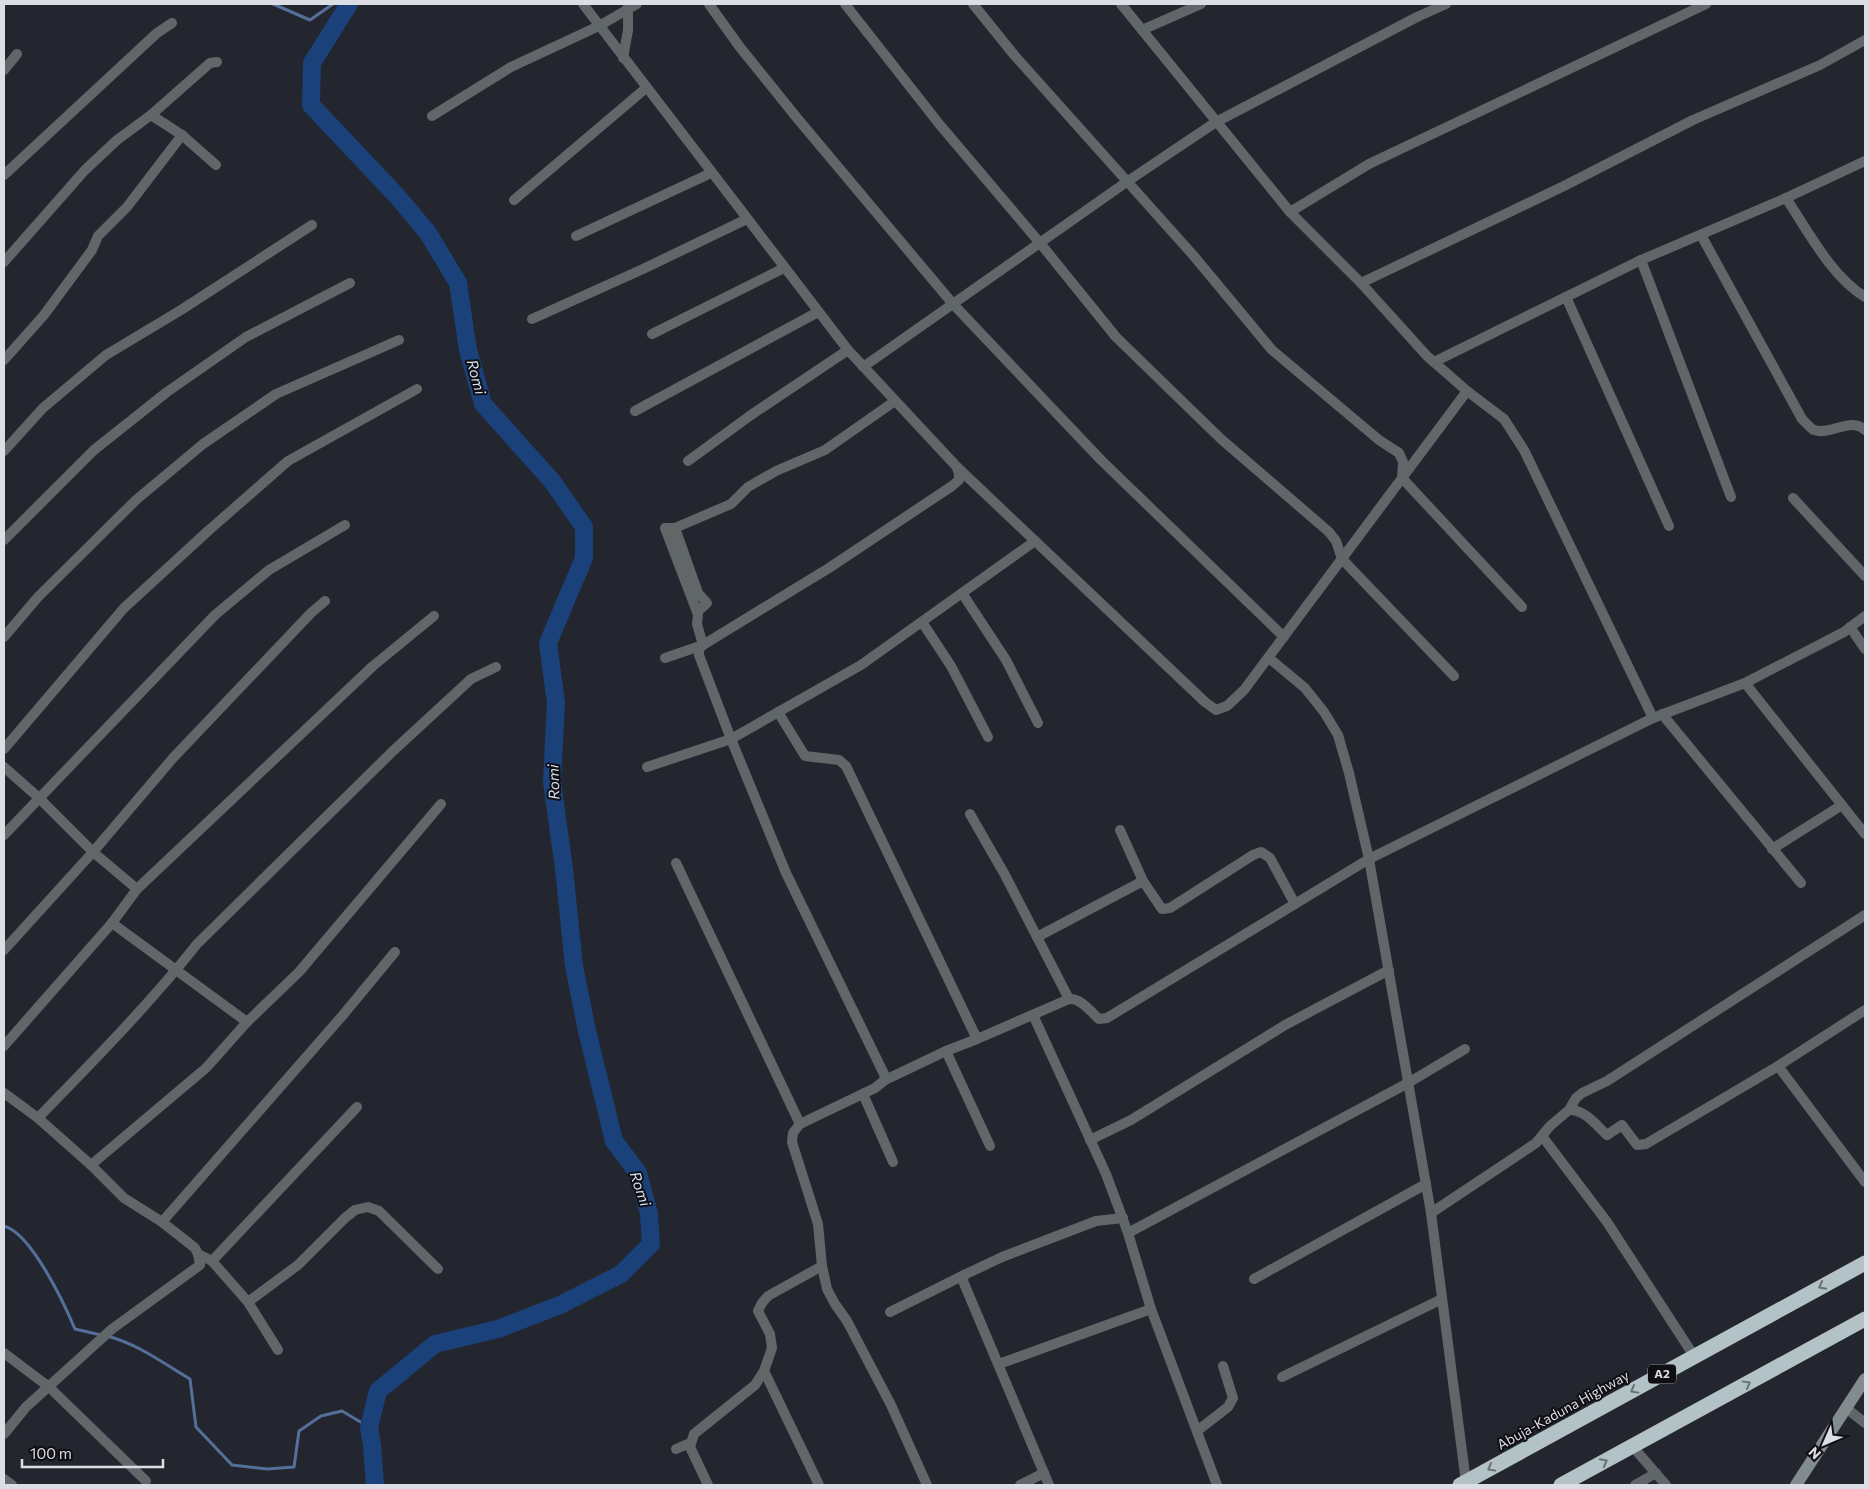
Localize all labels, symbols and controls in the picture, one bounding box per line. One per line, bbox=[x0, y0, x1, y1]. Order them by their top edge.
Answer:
water label: Romi bbox=[464, 357, 491, 397]
water label: Romi bbox=[543, 763, 563, 800]
water label: Romi bbox=[627, 1169, 656, 1209]
one-way arrow bbox=[1819, 1280, 1828, 1290]
road number: A2 bbox=[1648, 1365, 1676, 1384]
street label: Abuja-Kaduna Highway bbox=[1494, 1366, 1632, 1453]
one-way arrow bbox=[1741, 1381, 1750, 1391]
one-way arrow bbox=[1630, 1383, 1639, 1393]
north arrow bbox=[1799, 1419, 1849, 1469]
scale bar bbox=[22, 1436, 164, 1468]
text: 100 m bbox=[30, 1444, 72, 1462]
text: N bbox=[1805, 1444, 1824, 1463]
one-way arrow bbox=[1599, 1459, 1608, 1469]
one-way arrow bbox=[1488, 1462, 1497, 1472]

